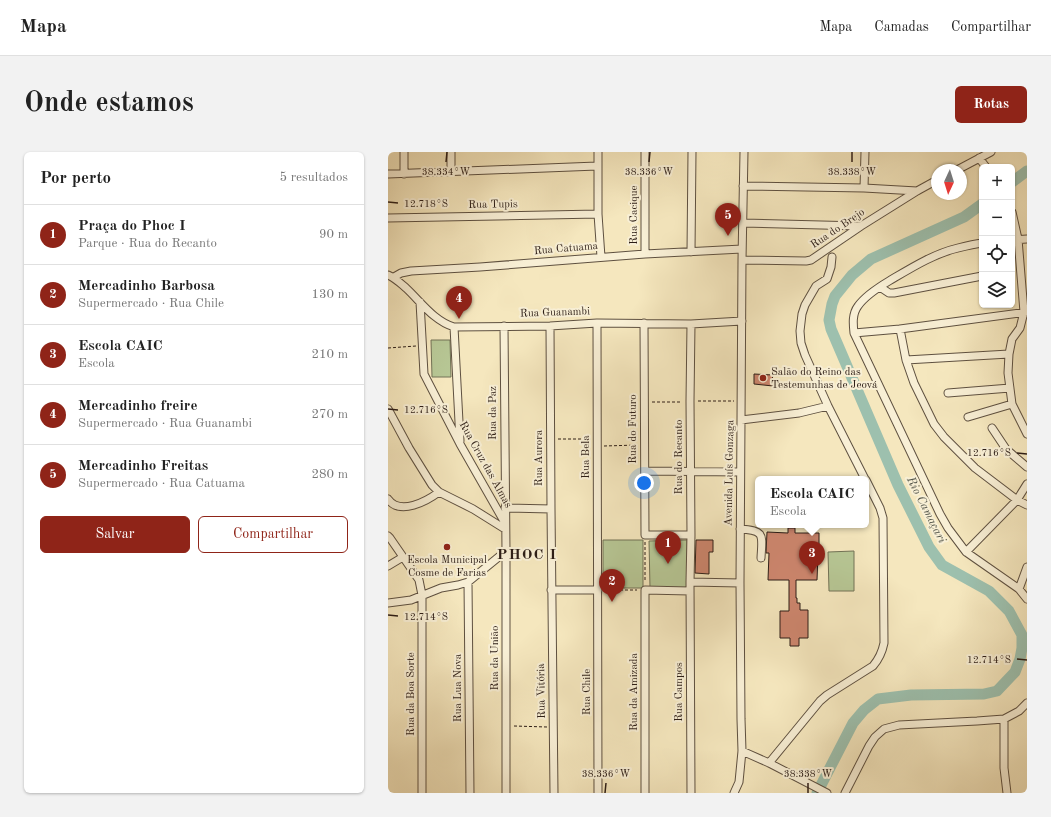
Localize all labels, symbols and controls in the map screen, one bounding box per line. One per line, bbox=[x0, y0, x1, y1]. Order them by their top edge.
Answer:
text: Mapa bbox=[20, 18, 67, 37]
text: Mapa bbox=[819, 20, 852, 34]
text: Camadas bbox=[874, 20, 929, 34]
text: Compartilhar bbox=[951, 20, 1031, 34]
button: Rotas bbox=[955, 86, 1027, 123]
text: Onde estamos bbox=[24, 90, 194, 118]
north arrow bbox=[931, 164, 967, 200]
map controls bbox=[979, 164, 1015, 308]
button: + bbox=[979, 164, 1015, 200]
text: 38.334°W bbox=[422, 167, 470, 177]
text: 38.336°W bbox=[625, 167, 673, 177]
text: 38.338°W bbox=[828, 167, 876, 177]
text: Por perto bbox=[40, 170, 111, 187]
text: 5 resultados bbox=[280, 171, 348, 184]
street label: Rua Cacique bbox=[629, 185, 640, 245]
text: 12.718°S bbox=[404, 199, 448, 209]
street label: Rua Tupis bbox=[468, 199, 518, 211]
button: − bbox=[979, 200, 1015, 236]
pin: 5 bbox=[715, 203, 741, 236]
street label: Rua do Brejo bbox=[809, 207, 867, 251]
text: Praça do Phoc I bbox=[78, 219, 186, 234]
text: 1 bbox=[49, 228, 57, 241]
text: 90 m bbox=[319, 228, 348, 241]
button: locate bbox=[979, 236, 1015, 272]
text: Parque · Rua do Recanto bbox=[78, 237, 217, 250]
street label: Rua Catuama bbox=[533, 241, 599, 257]
button: layers bbox=[979, 272, 1015, 308]
text: Mercadinho Barbosa bbox=[78, 279, 215, 294]
pin: 4 bbox=[446, 286, 472, 319]
text: 2 bbox=[49, 288, 57, 301]
text: 130 m bbox=[311, 288, 348, 301]
text: Supermercado · Rua Chile bbox=[78, 297, 224, 310]
street label: Rua Guanambi bbox=[520, 306, 590, 320]
text: Escola CAIC bbox=[78, 339, 163, 354]
text: 3 bbox=[49, 348, 57, 361]
text: 210 m bbox=[311, 348, 348, 361]
text: Escola bbox=[78, 357, 115, 370]
place label: Salão do Reino das Testemunhas de Jeová bbox=[771, 367, 878, 391]
marker: Salão do Reino das Testemunhas de Jeová bbox=[758, 373, 768, 383]
street label: Rua da Paz bbox=[488, 386, 499, 440]
street label: Rua do Futuro bbox=[628, 394, 639, 464]
text: Mercadinho freire bbox=[78, 399, 197, 414]
text: 12.716°S bbox=[404, 405, 448, 415]
text: 4 bbox=[49, 408, 57, 421]
text: 270 m bbox=[311, 408, 348, 421]
text: Supermercado · Rua Guanambi bbox=[78, 417, 252, 430]
street label: Avenida Luís Gonzaga bbox=[724, 419, 736, 526]
street label: Rua Cruz das Almas bbox=[457, 420, 513, 510]
street label: Rua do Recanto bbox=[674, 420, 685, 494]
street label: Rua Aurora bbox=[534, 429, 545, 486]
street label: Rua Bela bbox=[581, 435, 592, 479]
text: 12.716°S bbox=[967, 448, 1011, 458]
text: Mercadinho Freitas bbox=[78, 459, 208, 474]
text: 5 bbox=[49, 468, 57, 481]
text: 280 m bbox=[311, 468, 348, 481]
your location bbox=[634, 473, 654, 493]
water label: Rio Camaçari bbox=[904, 474, 948, 545]
popup bbox=[755, 476, 869, 528]
text: Supermercado · Rua Catuama bbox=[78, 477, 245, 490]
text: Escola CAIC bbox=[770, 487, 854, 502]
text: Escola bbox=[770, 505, 806, 518]
button: Salvar bbox=[40, 516, 190, 553]
button: Compartilhar bbox=[198, 516, 348, 553]
pin: 1 bbox=[655, 531, 681, 564]
pin: 3 bbox=[799, 541, 825, 574]
marker: Escola Municipal Cosme de Farias bbox=[442, 542, 452, 552]
district label: PHOC I bbox=[497, 548, 557, 563]
place label: Escola Municipal Cosme de Farias bbox=[407, 555, 487, 579]
pin: 2 bbox=[599, 569, 625, 602]
text: 12.714°S bbox=[404, 612, 448, 622]
street label: Rua da União bbox=[490, 626, 501, 690]
street label: Rua da Boa Sorte bbox=[406, 652, 417, 736]
street label: Rua da Amizada bbox=[629, 652, 640, 731]
street label: Rua Lua Nova bbox=[453, 653, 464, 722]
text: 12.714°S bbox=[967, 655, 1011, 665]
street label: Rua Campos bbox=[674, 662, 685, 722]
street label: Rua Vitória bbox=[536, 663, 548, 719]
street label: Rua Chile bbox=[582, 669, 593, 715]
text: 38.336°W bbox=[582, 769, 630, 779]
text: 38.338°W bbox=[784, 769, 832, 779]

